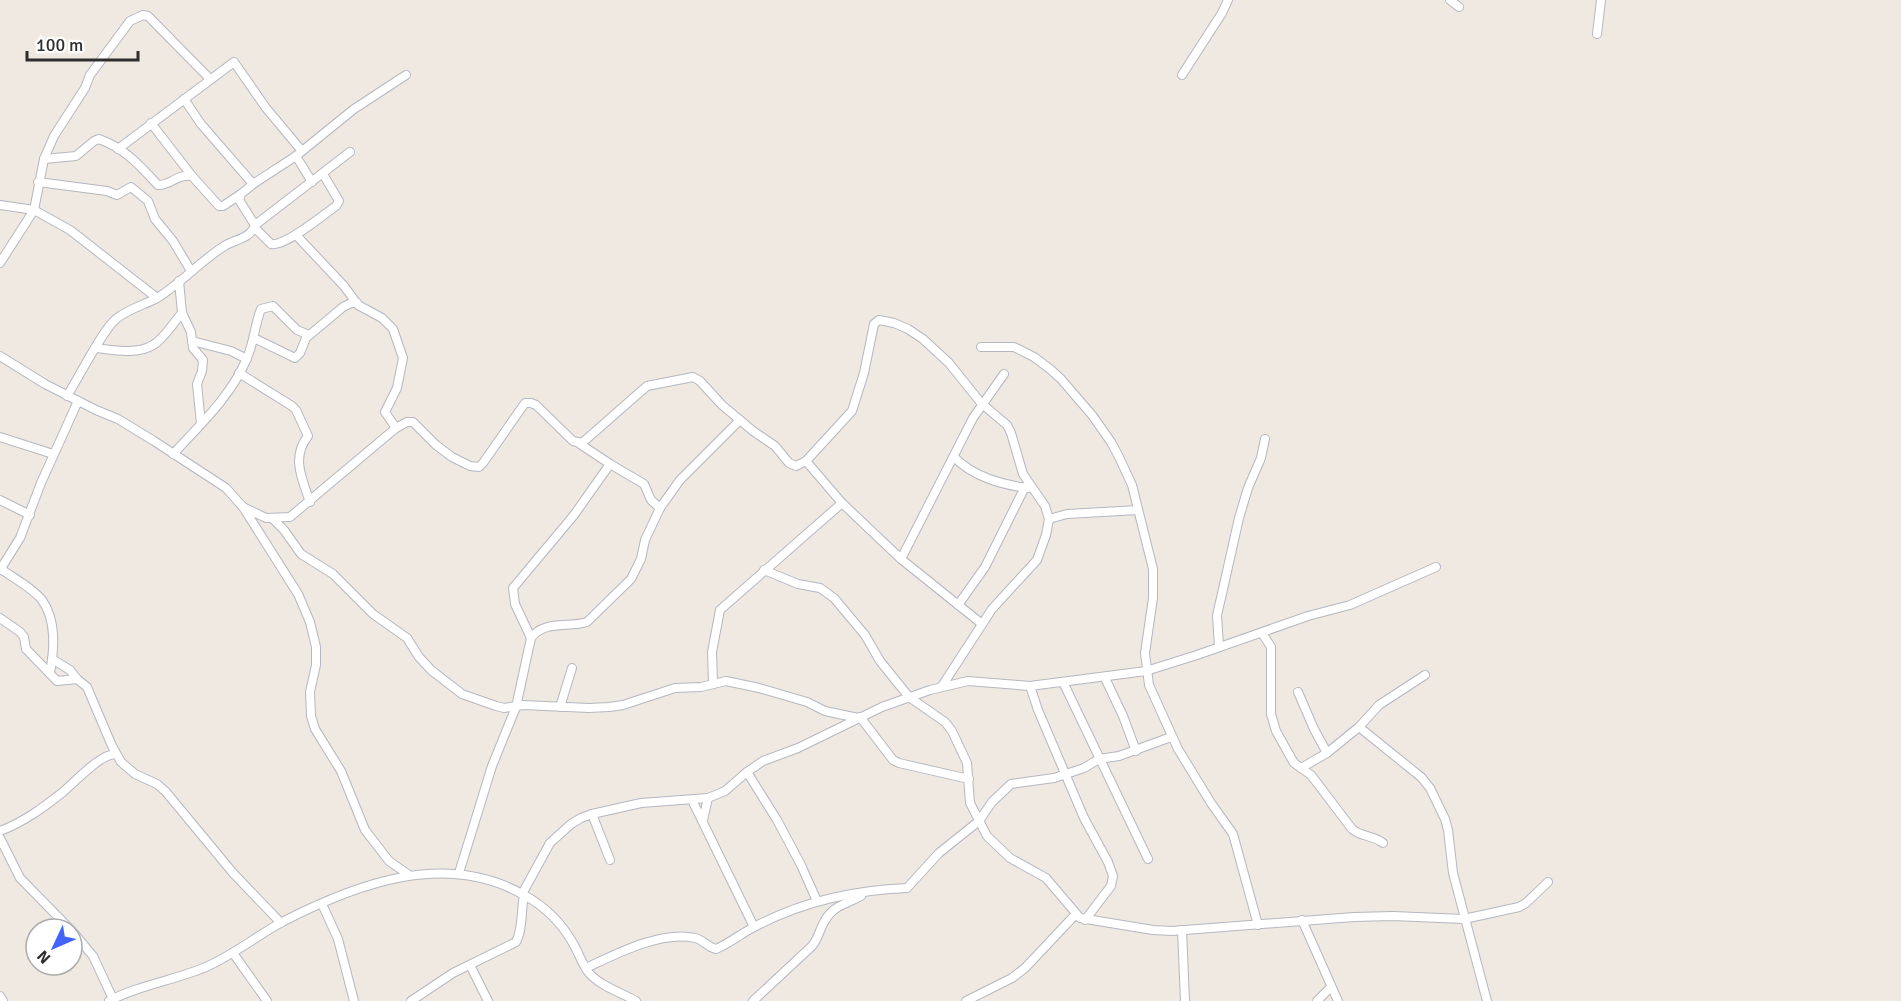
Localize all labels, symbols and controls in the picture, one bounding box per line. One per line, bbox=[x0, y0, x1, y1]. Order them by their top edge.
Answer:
scale bar bbox=[27, 24, 138, 62]
text: 100 m bbox=[36, 34, 83, 56]
north arrow bbox=[24, 917, 84, 977]
text: N bbox=[33, 946, 55, 968]

